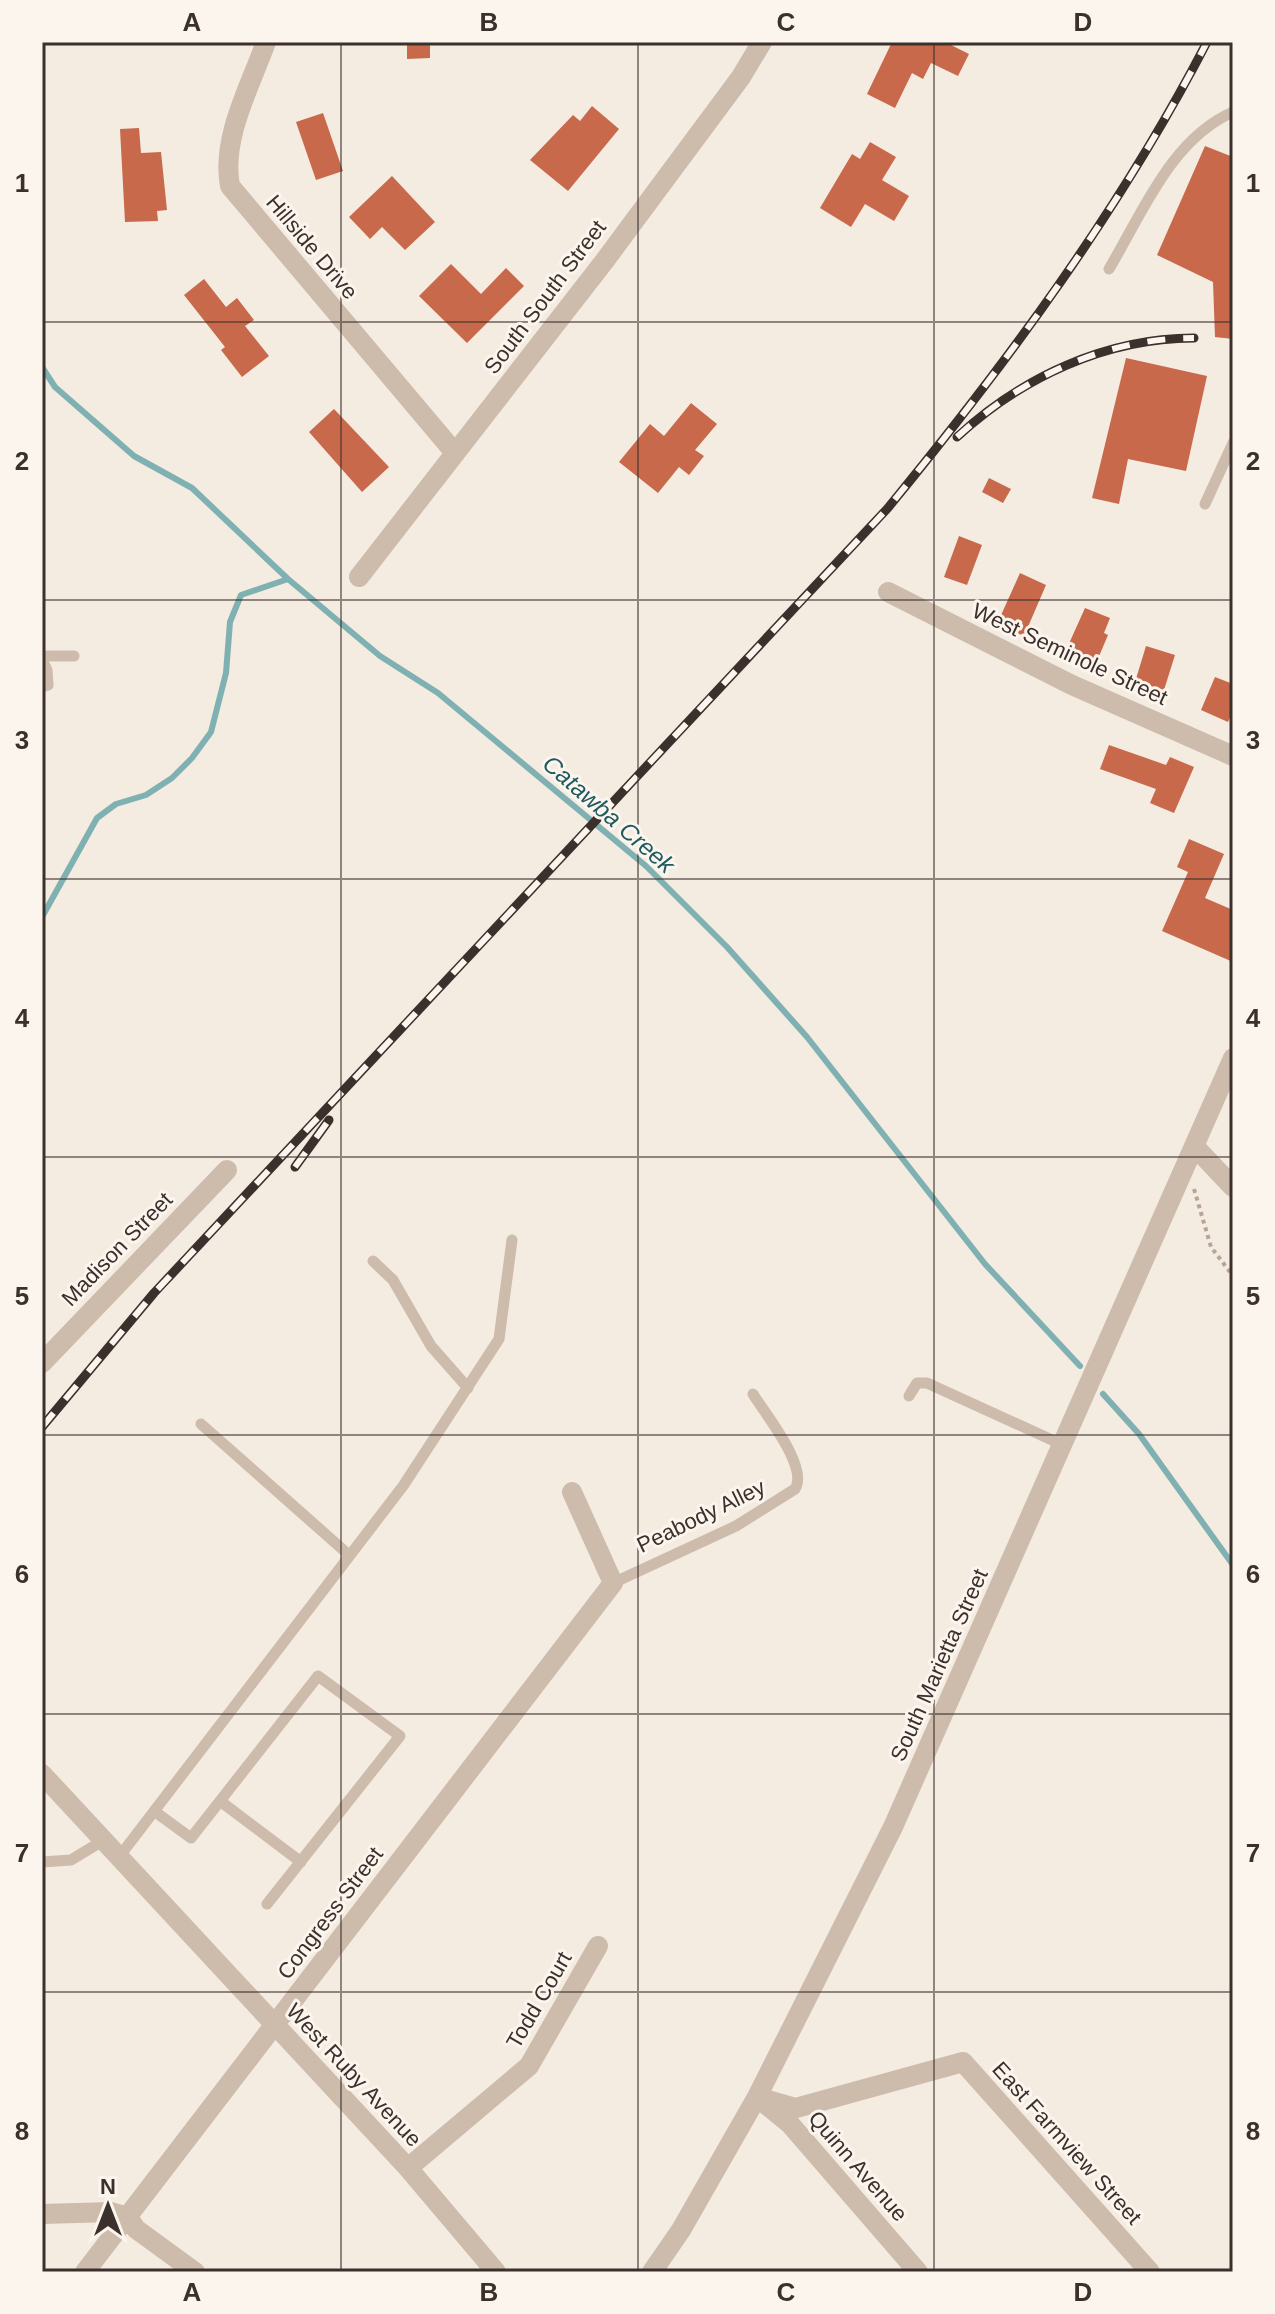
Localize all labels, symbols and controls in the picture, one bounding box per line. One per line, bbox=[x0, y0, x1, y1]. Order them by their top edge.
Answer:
text: A bbox=[183, 7, 202, 37]
text: B bbox=[480, 7, 498, 37]
text: C bbox=[777, 7, 796, 37]
text: D bbox=[1074, 7, 1092, 37]
text: 1 bbox=[15, 168, 29, 198]
text: 1 bbox=[1246, 168, 1260, 198]
street label: Hillside Drive bbox=[261, 190, 363, 304]
street label: South South Street bbox=[479, 215, 611, 379]
text: 2 bbox=[15, 446, 29, 476]
text: 2 bbox=[1246, 446, 1260, 476]
street label: West Seminole Street bbox=[968, 598, 1172, 710]
text: 3 bbox=[15, 725, 29, 755]
text: 3 bbox=[1246, 725, 1260, 755]
water label: Catawba Creek bbox=[538, 750, 682, 880]
text: 4 bbox=[15, 1003, 30, 1033]
text: 4 bbox=[1246, 1003, 1261, 1033]
street label: Madison Street bbox=[57, 1187, 177, 1311]
text: 5 bbox=[15, 1281, 29, 1311]
text: 5 bbox=[1246, 1281, 1260, 1311]
street label: Peabody Alley bbox=[633, 1474, 769, 1558]
text: 6 bbox=[15, 1559, 29, 1589]
text: 6 bbox=[1246, 1559, 1260, 1589]
street label: South Marietta Street bbox=[885, 1565, 993, 1765]
text: 7 bbox=[15, 1838, 29, 1868]
text: 7 bbox=[1246, 1838, 1260, 1868]
street label: Congress Street bbox=[272, 1842, 388, 1984]
street label: Todd Court bbox=[501, 1947, 577, 2053]
street label: West Ruby Avenue bbox=[281, 1998, 427, 2152]
street label: East Farmview Street bbox=[987, 2057, 1147, 2229]
street label: Quinn Avenue bbox=[803, 2106, 913, 2226]
text: 8 bbox=[15, 2116, 29, 2146]
text: 8 bbox=[1246, 2116, 1260, 2146]
north arrow bbox=[68, 2166, 148, 2246]
text: N bbox=[100, 2174, 116, 2199]
text: A bbox=[183, 2277, 202, 2307]
text: B bbox=[480, 2277, 498, 2307]
text: C bbox=[777, 2277, 796, 2307]
text: D bbox=[1074, 2277, 1092, 2307]

